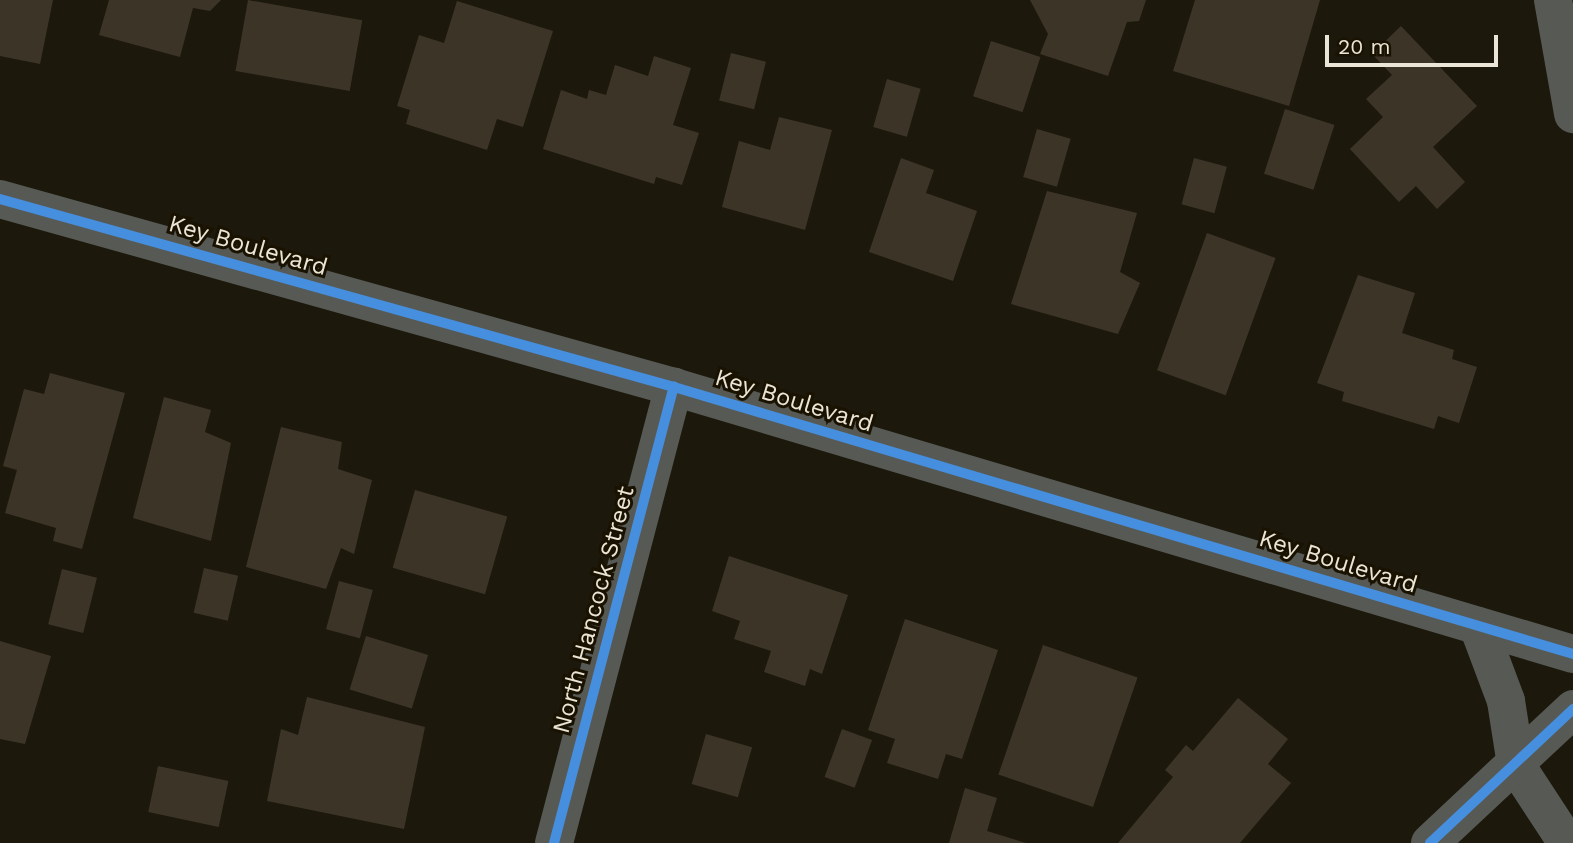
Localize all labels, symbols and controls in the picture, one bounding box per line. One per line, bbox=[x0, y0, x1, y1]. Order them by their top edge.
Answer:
scale bar bbox=[1328, 21, 1501, 65]
text: 20 m bbox=[1338, 34, 1390, 59]
street label: Key Boulevard bbox=[165, 209, 331, 283]
street label: Key Boulevard bbox=[711, 363, 877, 439]
street label: North Hancock Street bbox=[547, 483, 641, 737]
street label: Key Boulevard bbox=[1255, 524, 1421, 600]

